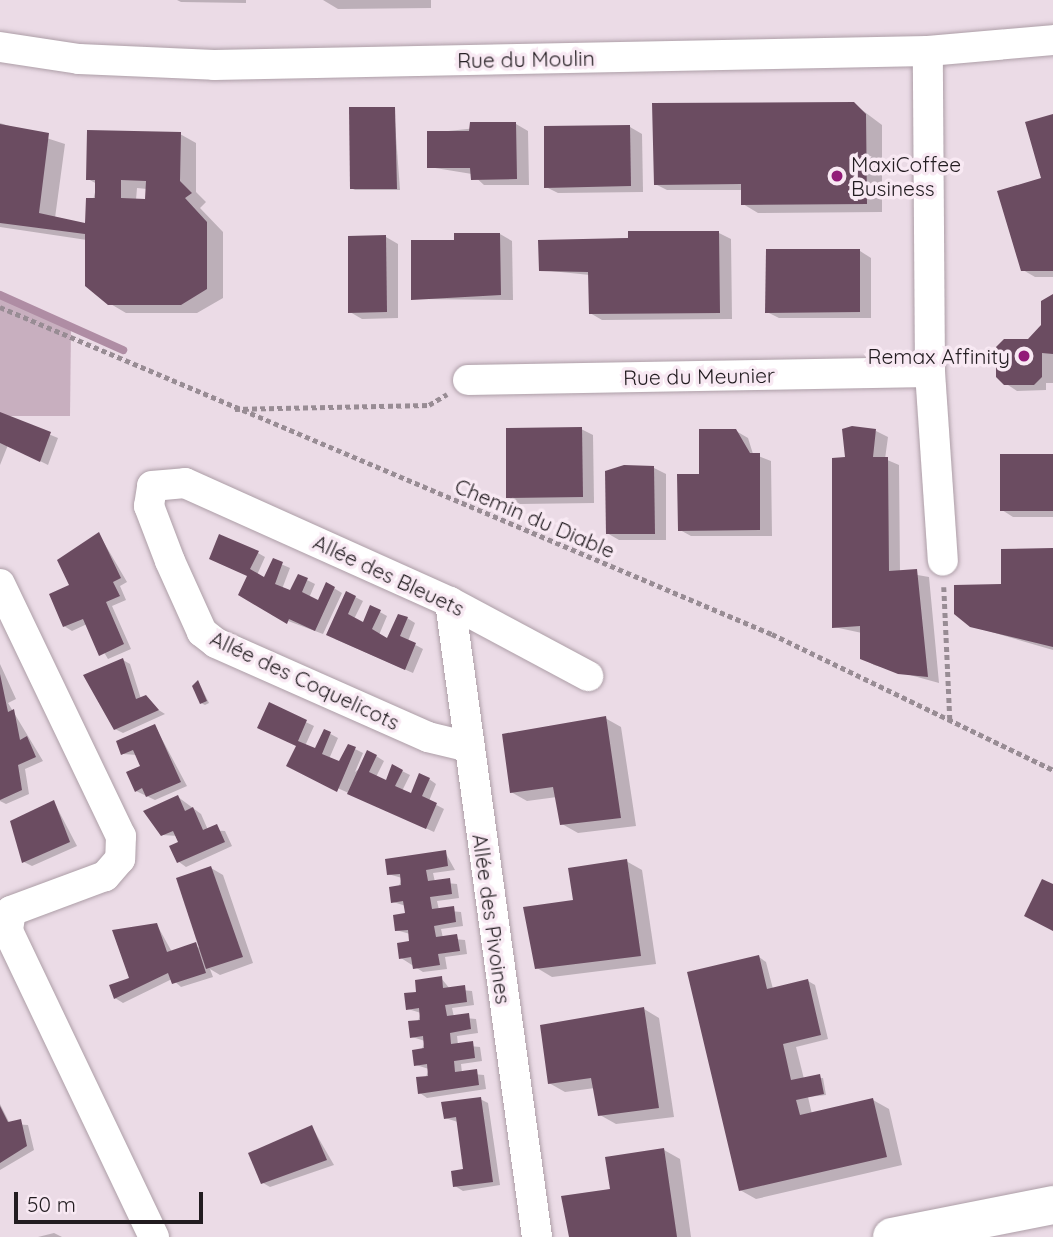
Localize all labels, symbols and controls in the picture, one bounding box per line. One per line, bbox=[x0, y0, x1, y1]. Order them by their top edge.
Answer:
street label: Rue du Moulin bbox=[457, 45, 595, 73]
place label: MaxiCoffee Business bbox=[851, 151, 961, 201]
marker: MaxiCoffee Business bbox=[829, 168, 845, 184]
place label: Remax Affinity bbox=[868, 343, 1010, 369]
marker: Remax Affinity bbox=[1016, 348, 1032, 364]
street label: Rue du Meunier bbox=[623, 362, 775, 390]
street label: Chemin du Diable bbox=[451, 473, 619, 563]
street label: Allée des Bleuets bbox=[309, 529, 469, 621]
street label: Allée des Coquelicots bbox=[206, 625, 404, 735]
street label: Allée des Pivoines bbox=[468, 832, 516, 1006]
scale bar bbox=[18, 1178, 206, 1222]
text: 50 m bbox=[27, 1191, 76, 1217]

